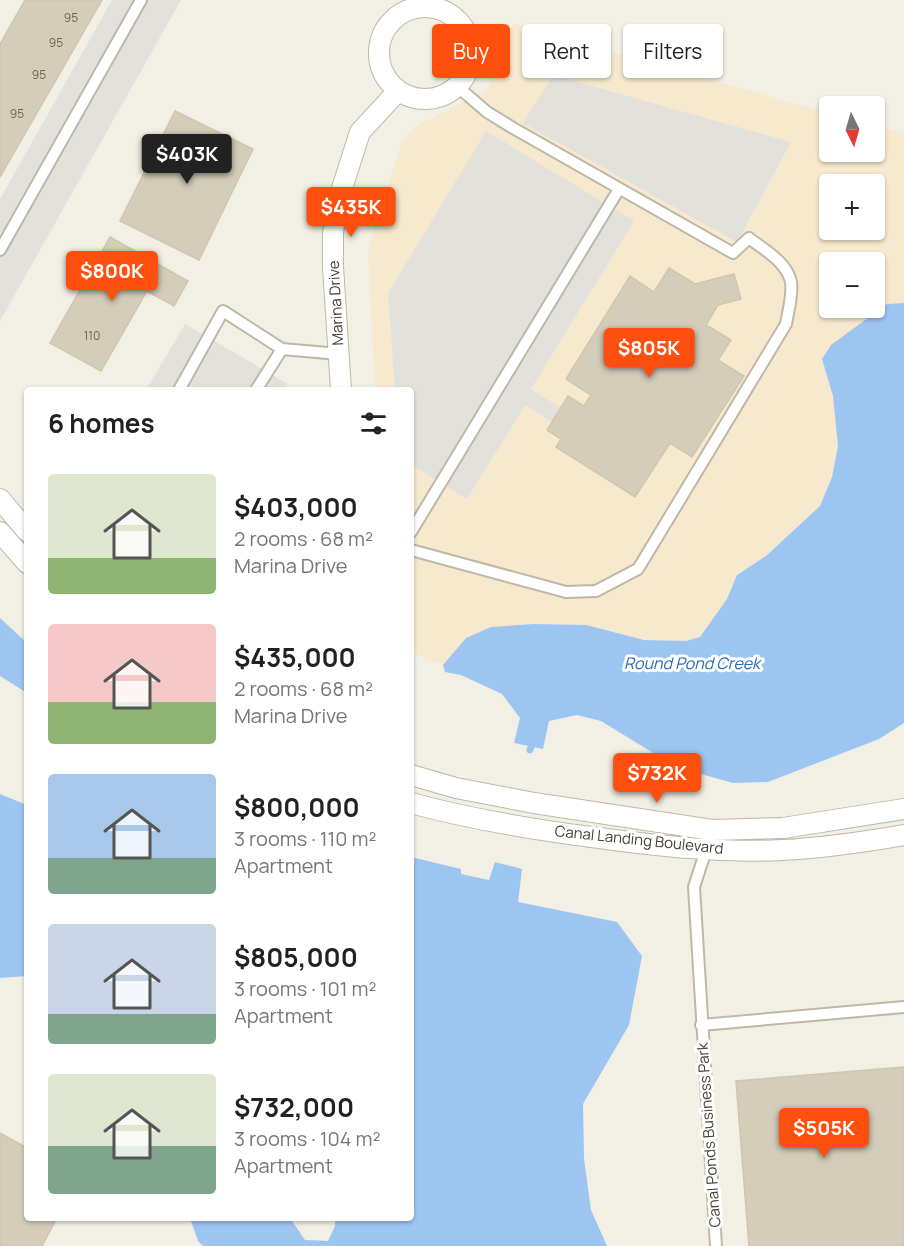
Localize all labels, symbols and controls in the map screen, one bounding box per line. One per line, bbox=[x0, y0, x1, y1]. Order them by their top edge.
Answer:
house number: 95 bbox=[64, 9, 78, 26]
chip: Buy bbox=[432, 24, 510, 78]
chip: Rent bbox=[522, 24, 611, 78]
chip: Filters bbox=[623, 24, 723, 78]
house number: 95 bbox=[49, 34, 63, 51]
house number: 95 bbox=[32, 66, 46, 83]
north arrow bbox=[819, 96, 885, 162]
map controls bbox=[819, 96, 885, 318]
house number: 95 bbox=[10, 105, 24, 122]
pin: $403K bbox=[145, 134, 229, 185]
text: $403K bbox=[156, 140, 218, 167]
button: + bbox=[819, 174, 885, 240]
pin: $435K bbox=[309, 187, 393, 238]
text: $435K bbox=[320, 193, 382, 220]
pin: $800K bbox=[70, 251, 154, 302]
button: − bbox=[819, 252, 885, 318]
text: $800K bbox=[80, 257, 144, 284]
street label: Marina Drive bbox=[323, 260, 348, 346]
house number: 110 bbox=[84, 327, 100, 344]
pin: $805K bbox=[607, 328, 691, 379]
text: $805K bbox=[618, 334, 680, 361]
text: 6 homes bbox=[48, 405, 155, 441]
icon: filters bbox=[357, 407, 390, 440]
text: $403,000 bbox=[234, 489, 358, 525]
icon: home bbox=[96, 498, 168, 570]
text: 2 rooms · 68 m² bbox=[234, 525, 373, 552]
text: Marina Drive bbox=[234, 552, 348, 579]
text: $435,000 bbox=[234, 639, 356, 675]
icon: home bbox=[96, 648, 168, 720]
water label: Round Pond Creek bbox=[624, 652, 762, 674]
text: 2 rooms · 68 m² bbox=[234, 675, 373, 702]
text: Marina Drive bbox=[234, 702, 348, 729]
pin: $732K bbox=[615, 753, 699, 804]
text: $732K bbox=[627, 759, 687, 786]
text: $800,000 bbox=[234, 789, 360, 825]
icon: home bbox=[96, 798, 168, 870]
street label: Canal Landing Boulevard bbox=[554, 820, 724, 859]
text: 3 rooms · 110 m² bbox=[234, 825, 376, 852]
text: Apartment bbox=[234, 852, 333, 879]
text: $805,000 bbox=[234, 939, 358, 975]
icon: home bbox=[96, 948, 168, 1020]
text: 3 rooms · 101 m² bbox=[234, 975, 376, 1002]
text: Apartment bbox=[234, 1002, 333, 1029]
street label: Canal Ponds Business Park bbox=[692, 1041, 725, 1228]
text: $732,000 bbox=[234, 1089, 354, 1125]
icon: home bbox=[96, 1098, 168, 1170]
pin: $505K bbox=[782, 1108, 866, 1159]
text: $505K bbox=[793, 1114, 855, 1141]
text: 3 rooms · 104 m² bbox=[234, 1125, 380, 1152]
text: Apartment bbox=[234, 1152, 333, 1179]

